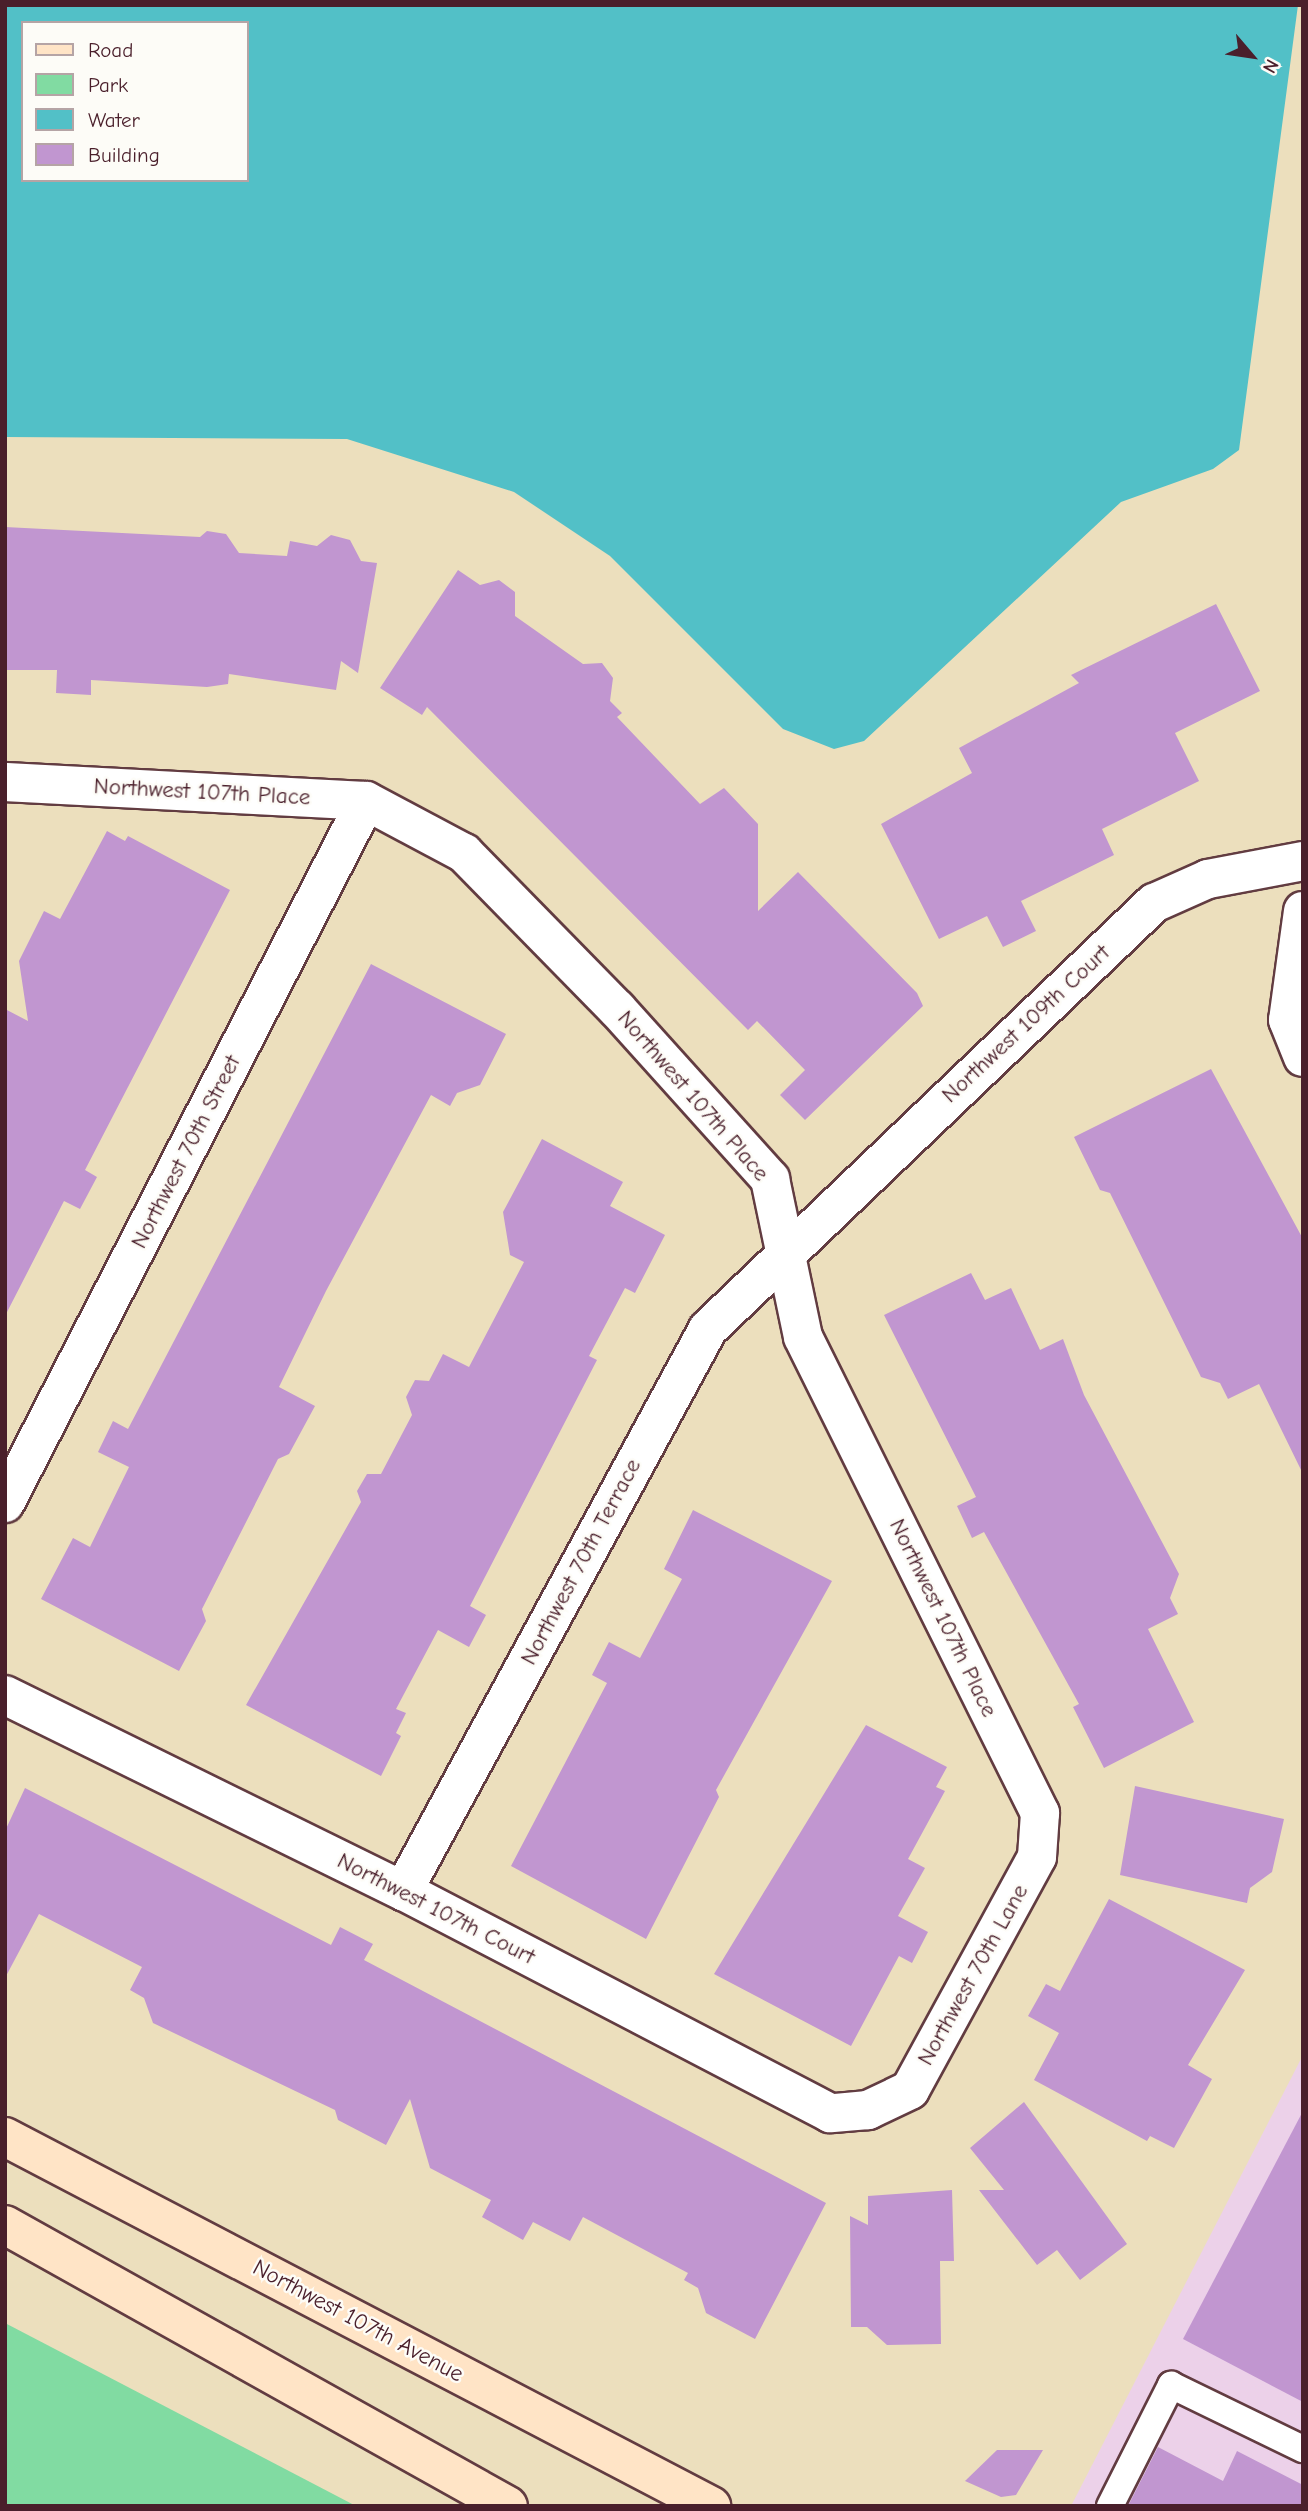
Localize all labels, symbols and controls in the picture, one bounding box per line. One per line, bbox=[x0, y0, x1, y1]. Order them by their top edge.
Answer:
legend bbox=[21, 21, 248, 182]
north arrow bbox=[1217, 21, 1287, 91]
text: Road bbox=[88, 38, 133, 62]
text: N bbox=[1258, 55, 1283, 77]
text: Park bbox=[88, 73, 128, 97]
text: Water bbox=[88, 108, 140, 132]
text: Building bbox=[88, 143, 160, 167]
street label: Northwest 107th Place bbox=[93, 773, 311, 811]
street label: Northwest 109th Court bbox=[936, 939, 1116, 1109]
street label: Northwest 107th Place bbox=[611, 1005, 775, 1187]
street label: Northwest 70th Street bbox=[125, 1051, 247, 1253]
street label: Northwest 70th Terrace bbox=[515, 1454, 647, 1670]
street label: Northwest 107th Place bbox=[883, 1514, 1003, 1722]
street label: Northwest 107th Court bbox=[332, 1847, 540, 1971]
street label: Northwest 70th Lane bbox=[912, 1880, 1034, 2070]
street label: Northwest 107th Avenue bbox=[248, 2254, 468, 2388]

